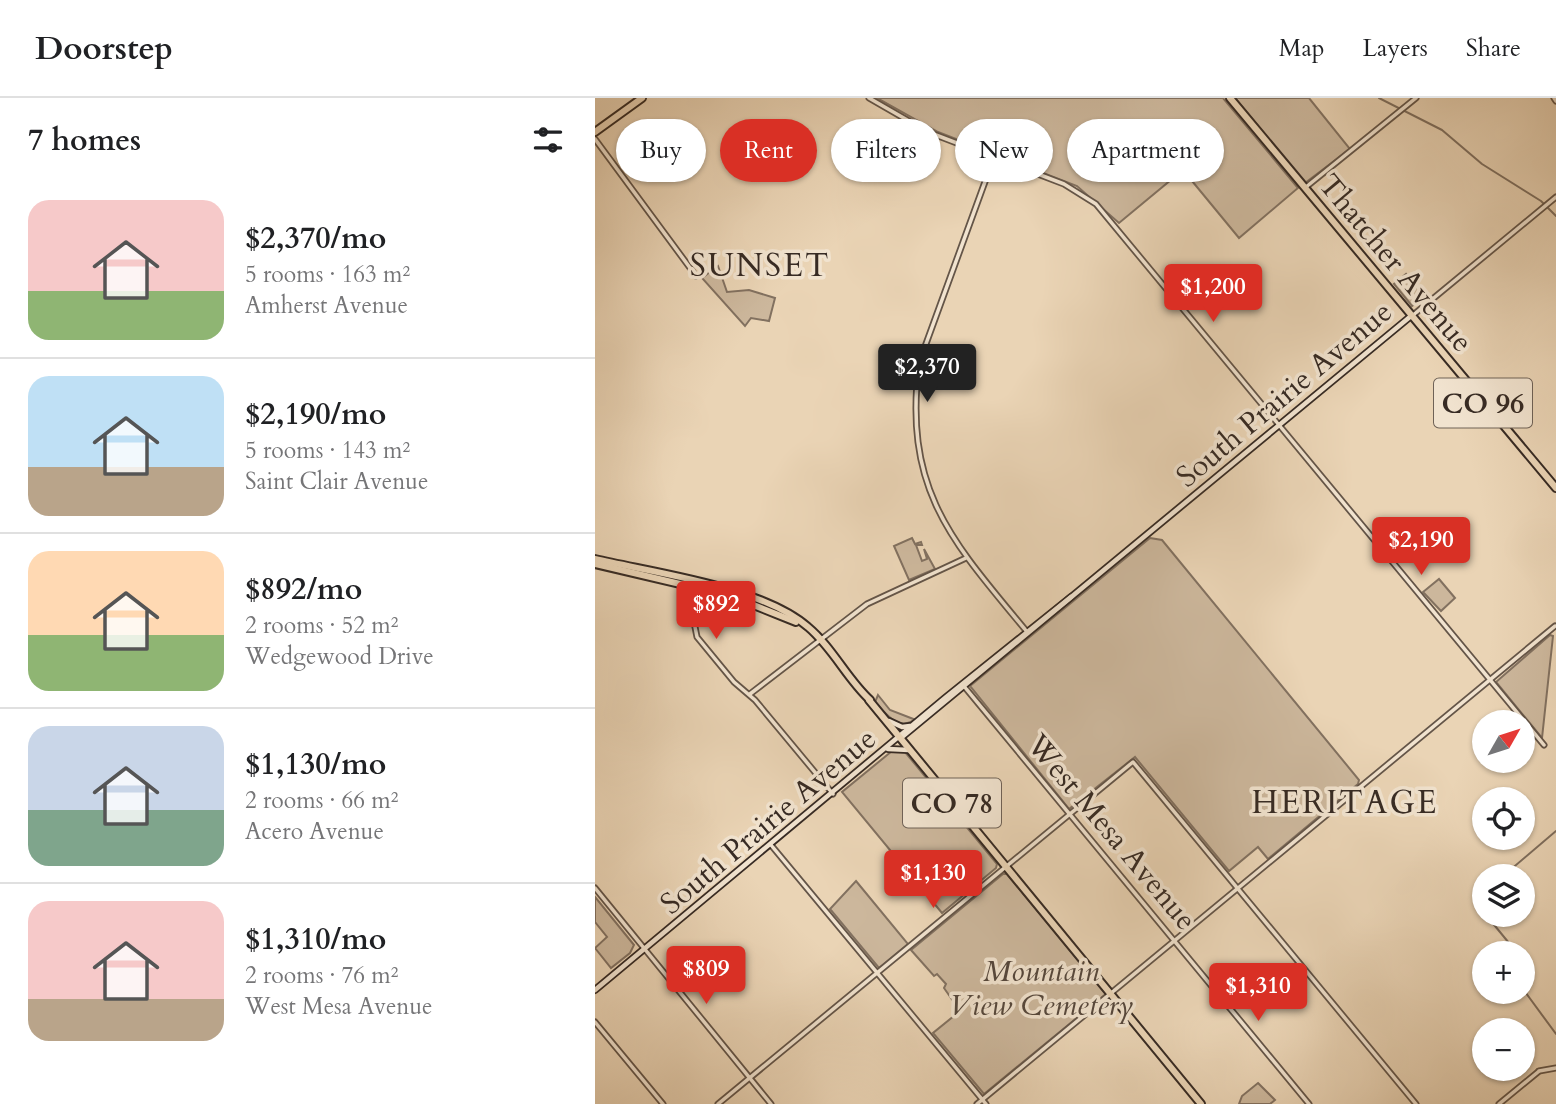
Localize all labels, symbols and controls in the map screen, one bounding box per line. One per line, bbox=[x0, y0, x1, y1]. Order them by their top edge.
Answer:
text: Doorstep bbox=[35, 26, 173, 71]
text: Map bbox=[1279, 32, 1325, 65]
text: Layers bbox=[1363, 32, 1428, 65]
text: Share bbox=[1466, 32, 1521, 65]
chip: Buy bbox=[616, 119, 706, 182]
chip: Rent bbox=[720, 119, 817, 182]
chip: Filters bbox=[831, 119, 941, 182]
chip: New bbox=[955, 119, 1053, 182]
chip: Apartment bbox=[1067, 119, 1224, 182]
text: 7 homes bbox=[28, 120, 141, 161]
icon: filters bbox=[529, 121, 567, 159]
street label: Thatcher Avenue bbox=[1309, 166, 1482, 361]
text: $2,370/mo bbox=[245, 218, 386, 259]
icon: home bbox=[84, 228, 168, 312]
district label: SUNSET bbox=[690, 244, 830, 288]
text: 5 rooms · 163 m² bbox=[245, 259, 410, 290]
pin: $1,200 bbox=[1156, 264, 1270, 324]
text: $1,200 bbox=[1180, 271, 1246, 302]
text: Amherst Avenue bbox=[245, 290, 408, 321]
street label: South Prairie Avenue bbox=[1168, 292, 1401, 497]
pin: $2,370 bbox=[870, 344, 984, 404]
text: $2,370 bbox=[894, 351, 960, 382]
road number: CO 96 bbox=[1434, 378, 1532, 428]
text: $2,190/mo bbox=[245, 394, 386, 435]
icon: home bbox=[84, 404, 168, 488]
text: 5 rooms · 143 m² bbox=[245, 435, 410, 466]
text: Saint Clair Avenue bbox=[245, 466, 428, 497]
pin: $2,190 bbox=[1364, 518, 1478, 577]
text: $2,190 bbox=[1388, 524, 1454, 555]
text: $892/mo bbox=[245, 569, 362, 610]
icon: home bbox=[84, 579, 168, 663]
pin: $892 bbox=[675, 582, 757, 641]
text: $892 bbox=[692, 588, 740, 619]
text: 2 rooms · 52 m² bbox=[245, 610, 398, 641]
text: Wedgewood Drive bbox=[245, 641, 434, 672]
north arrow bbox=[1472, 710, 1535, 774]
map controls bbox=[1472, 710, 1535, 1081]
street label: South Prairie Avenue bbox=[652, 719, 885, 924]
street label: West Mesa Avenue bbox=[1017, 725, 1206, 939]
text: $1,130/mo bbox=[245, 744, 386, 785]
icon: home bbox=[84, 754, 168, 838]
road number: CO 78 bbox=[903, 778, 1001, 828]
district label: HERITAGE bbox=[1252, 781, 1438, 825]
text: 2 rooms · 66 m² bbox=[245, 785, 398, 816]
button: locate bbox=[1472, 787, 1535, 850]
text: Acero Avenue bbox=[245, 816, 384, 847]
pin: $1,130 bbox=[876, 850, 990, 910]
text: $1,130 bbox=[900, 857, 966, 888]
button: layers bbox=[1472, 864, 1535, 927]
text: $1,310/mo bbox=[245, 919, 386, 960]
icon: home bbox=[84, 929, 168, 1013]
button: + bbox=[1472, 941, 1535, 1004]
pin: $809 bbox=[665, 946, 747, 1006]
park label: Mountain View Cemetery bbox=[949, 951, 1134, 1026]
text: $809 bbox=[682, 953, 730, 984]
text: 2 rooms · 76 m² bbox=[245, 960, 398, 991]
pin: $1,310 bbox=[1201, 964, 1315, 1023]
text: $1,310 bbox=[1225, 970, 1291, 1001]
text: West Mesa Avenue bbox=[245, 991, 432, 1022]
button: − bbox=[1472, 1018, 1535, 1081]

